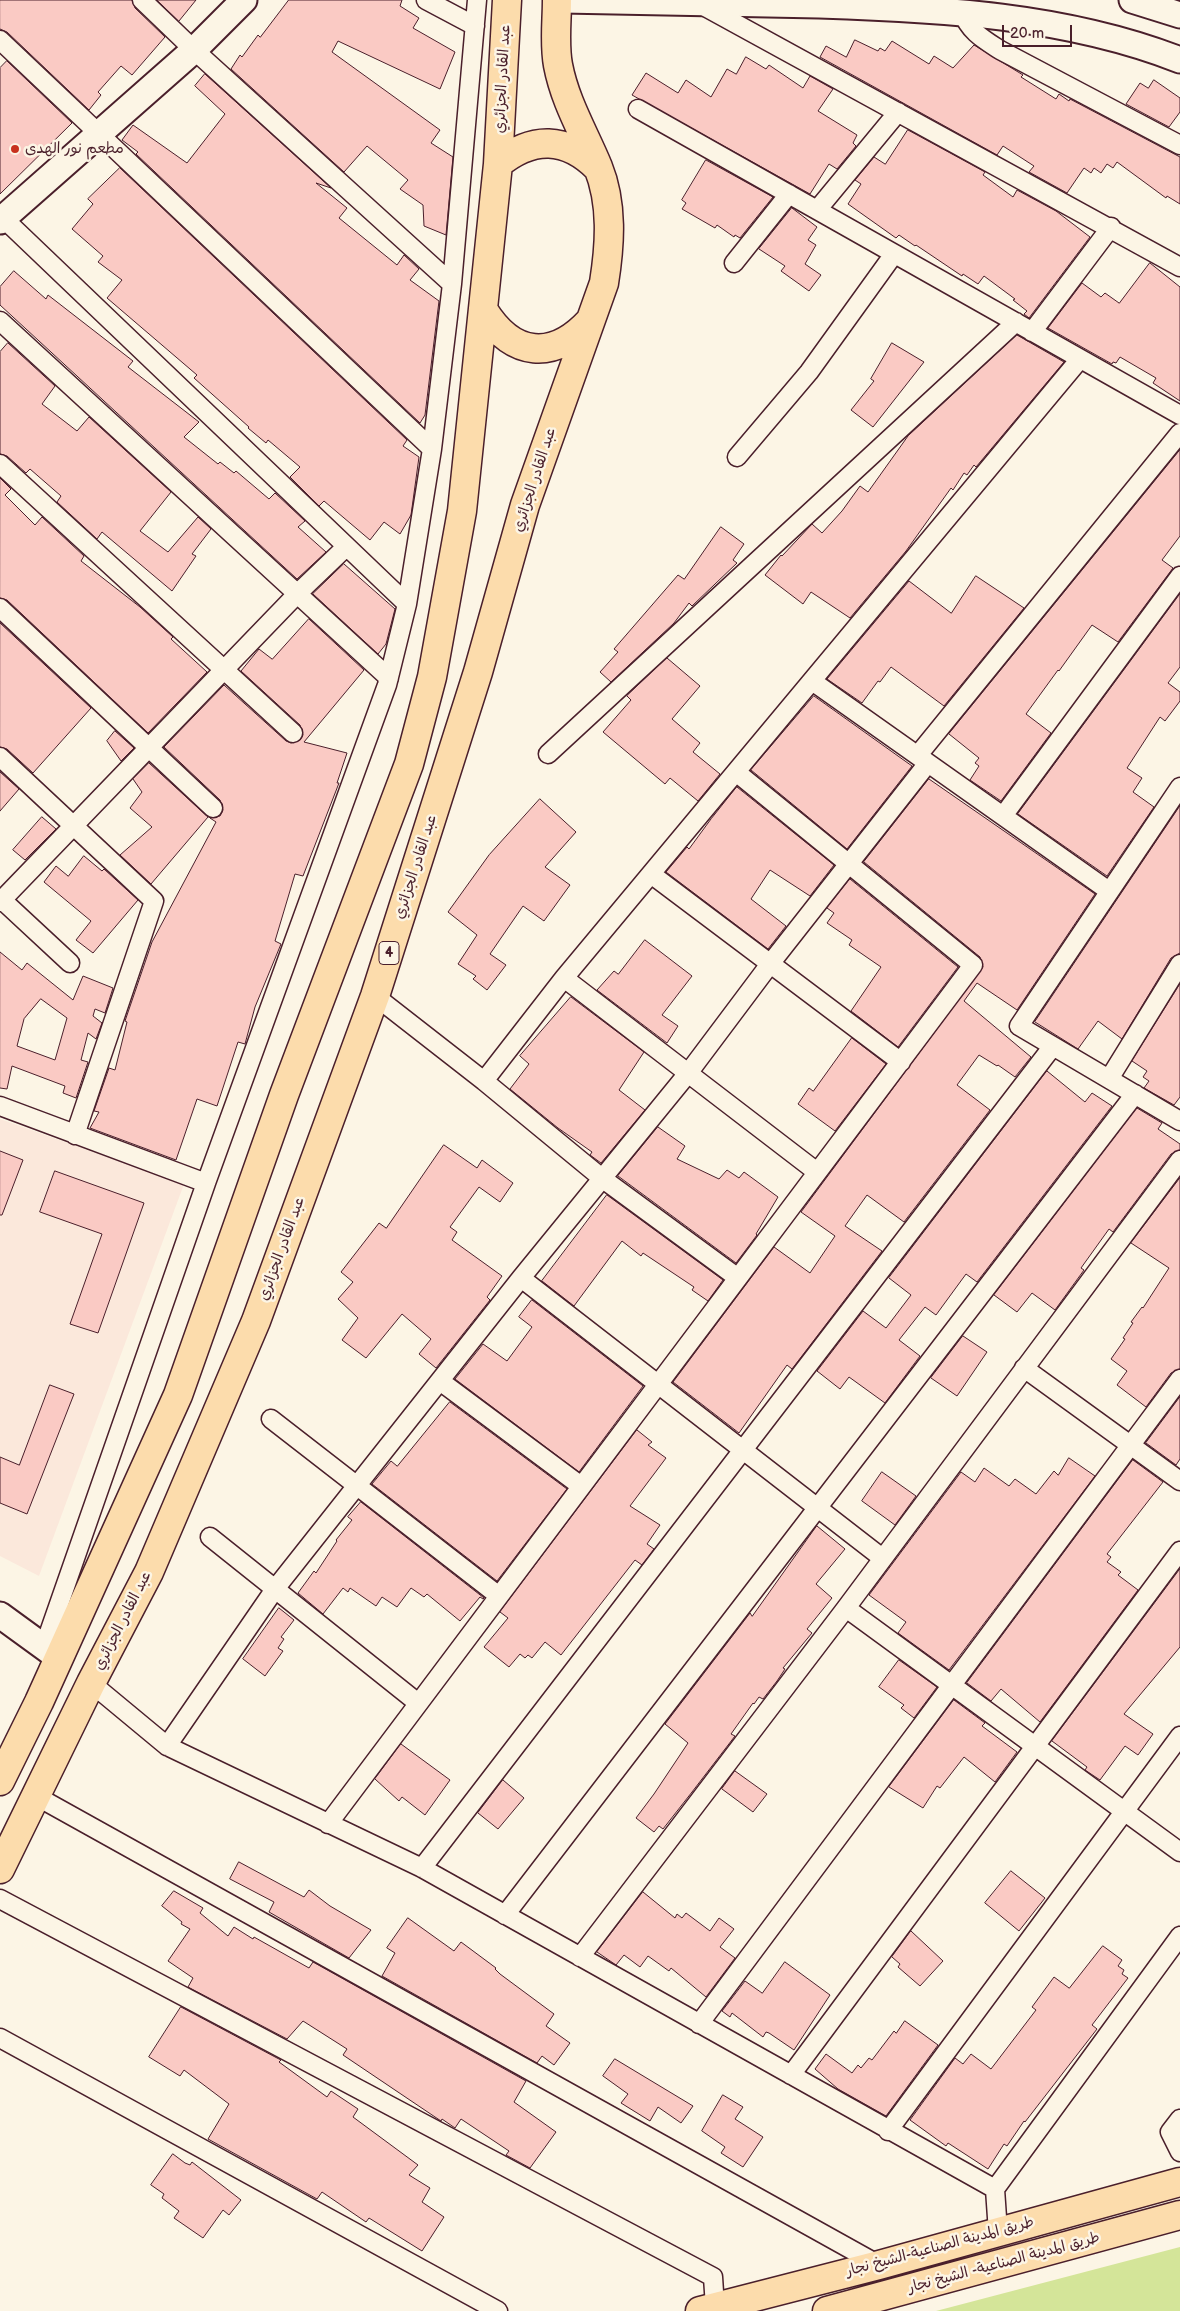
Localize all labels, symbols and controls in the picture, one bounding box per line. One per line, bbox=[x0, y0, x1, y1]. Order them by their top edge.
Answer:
scale bar bbox=[1005, 15, 1075, 47]
street label: عبد القادر الجزائري bbox=[491, 24, 515, 134]
text: 20 m bbox=[1010, 24, 1044, 43]
place label: مطعم نور الهدى bbox=[25, 140, 124, 158]
marker: مطعم نور الهدى bbox=[9, 143, 21, 155]
street label: عبد القادر الجزائري bbox=[510, 426, 560, 534]
street label: عبد القادر الجزائري bbox=[391, 813, 441, 921]
road number: 4 bbox=[379, 941, 399, 964]
street label: عبد القادر الجزائري bbox=[255, 1195, 309, 1303]
street label: عبد القادر الجزائري bbox=[90, 1568, 156, 1674]
street label: طريق المدينة الصناعية-الشيخ نجار bbox=[844, 2213, 1036, 2281]
street label: طريق المدينة الصناعية- الشيخ نجار bbox=[906, 2229, 1102, 2297]

